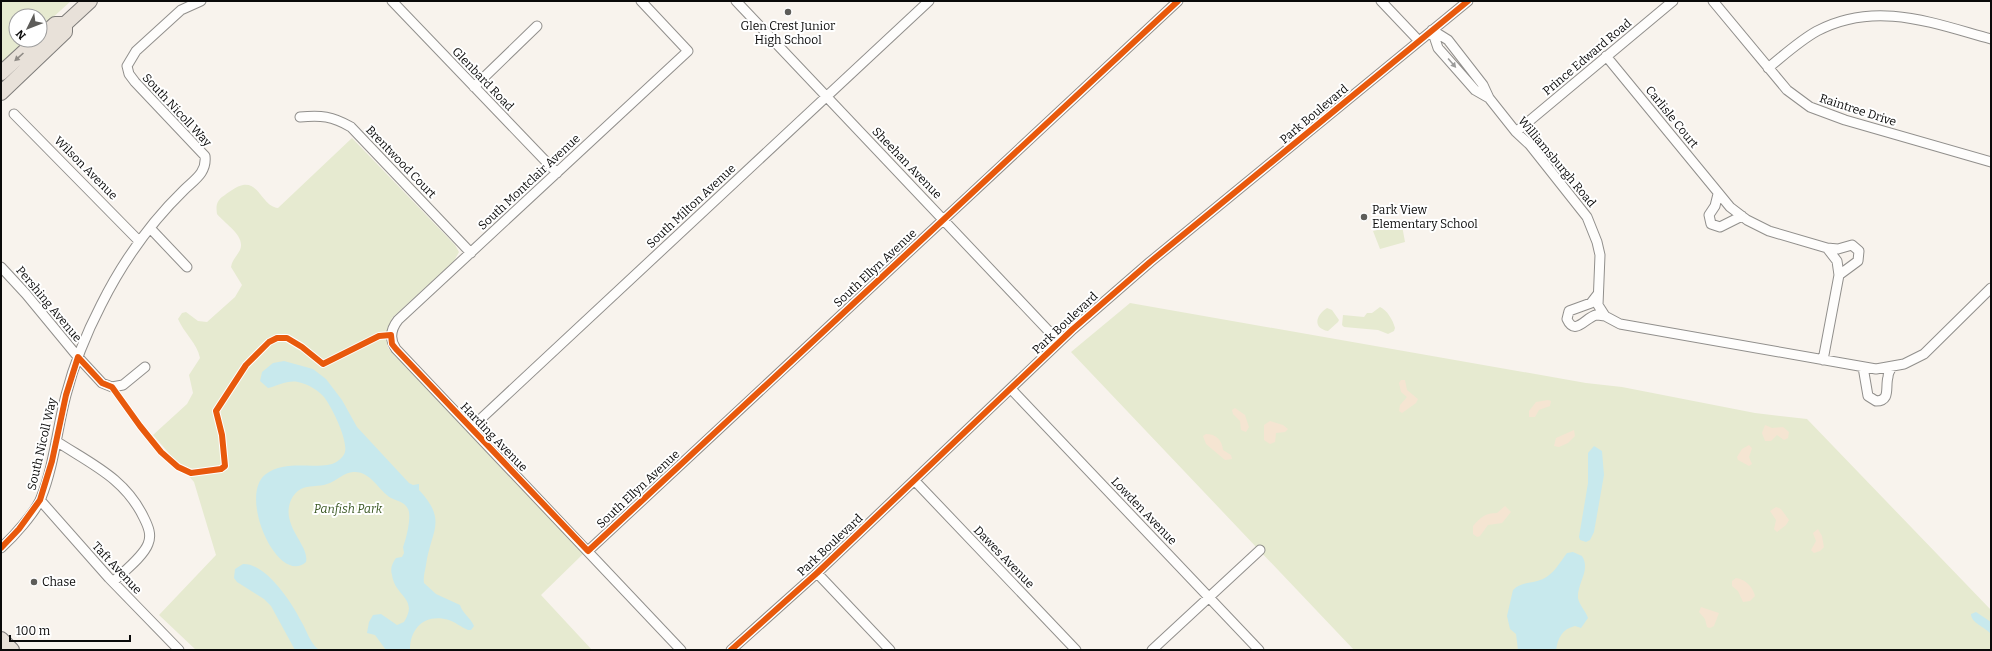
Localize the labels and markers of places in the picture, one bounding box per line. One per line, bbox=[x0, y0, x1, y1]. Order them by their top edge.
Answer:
marker: Glen Crest Junior High School bbox=[783, 7, 793, 17]
place label: Glen Crest Junior High School bbox=[741, 19, 836, 47]
place label: Park View Elementary School bbox=[1372, 203, 1478, 231]
marker: Park View Elementary School bbox=[1359, 212, 1369, 222]
place label: Chase bbox=[42, 575, 76, 589]
marker: Chase bbox=[29, 577, 39, 587]

